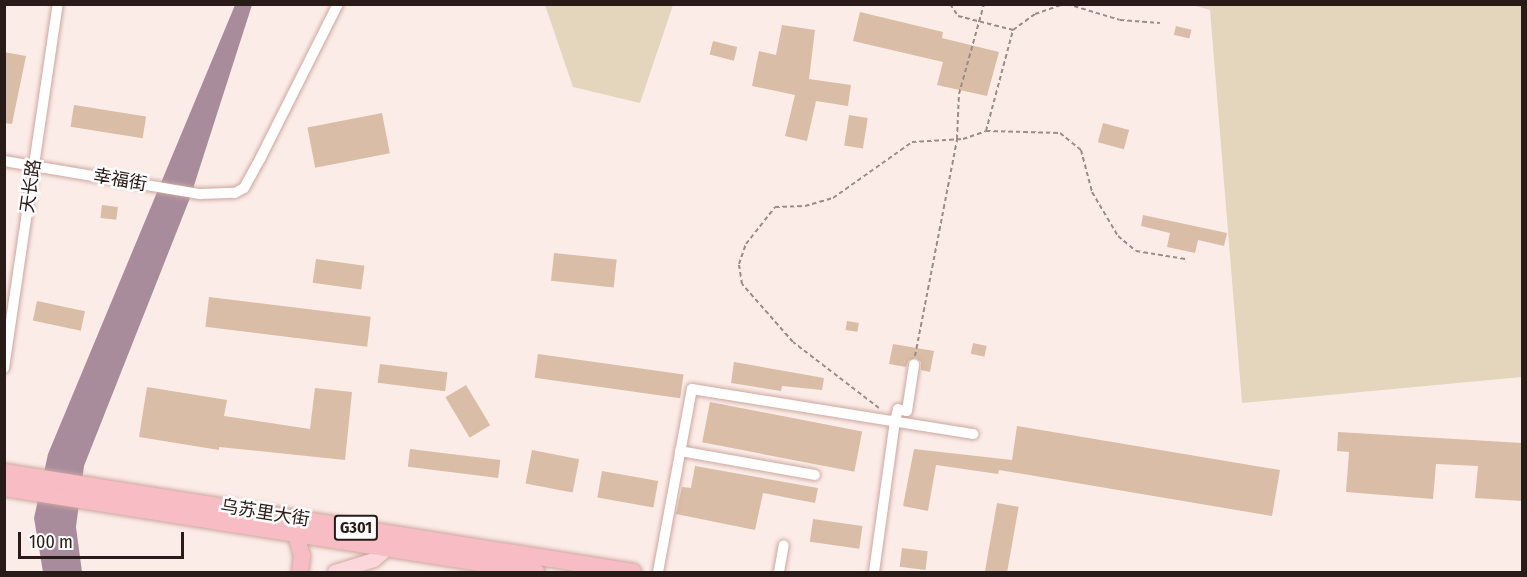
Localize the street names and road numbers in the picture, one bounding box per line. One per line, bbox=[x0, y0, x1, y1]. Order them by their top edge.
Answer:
street label: 天长路 bbox=[17, 158, 45, 214]
street label: 幸福街 bbox=[92, 165, 148, 195]
street label: 乌苏里大街 bbox=[219, 495, 311, 531]
road number: G301 bbox=[334, 515, 378, 541]

